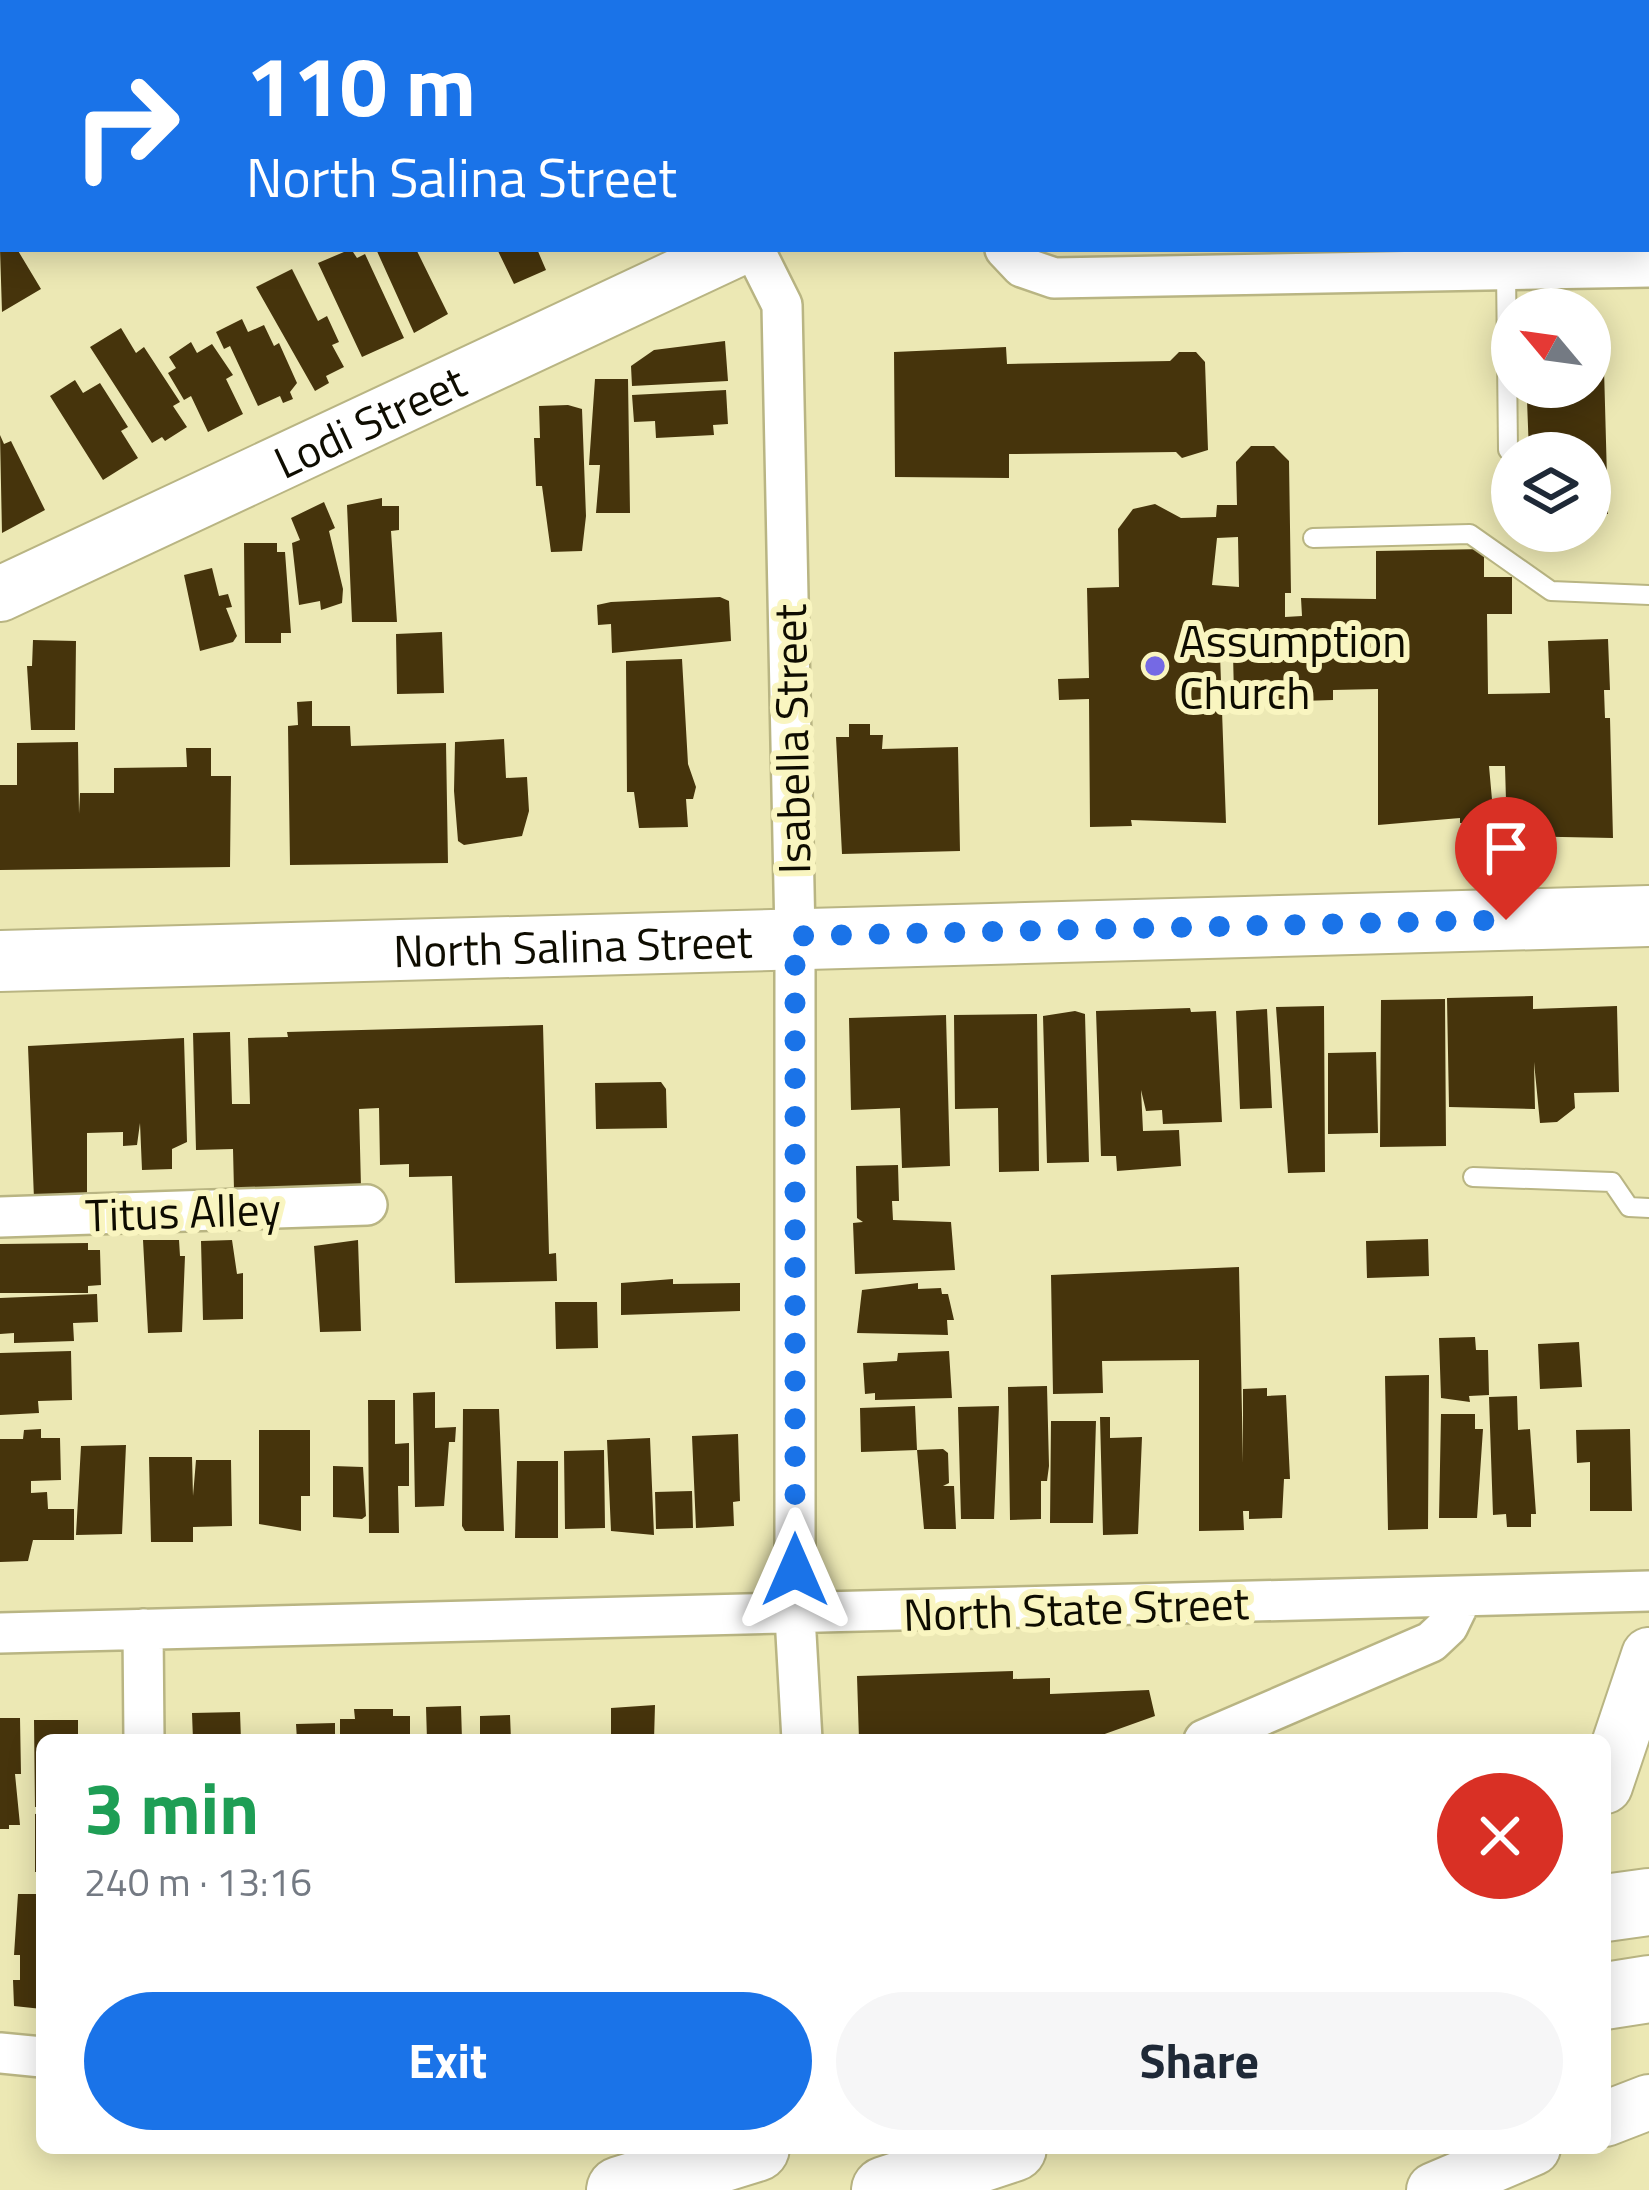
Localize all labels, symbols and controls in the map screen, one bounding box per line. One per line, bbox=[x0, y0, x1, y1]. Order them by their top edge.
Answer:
text: 110 m bbox=[246, 21, 476, 149]
icon: right bbox=[48, 48, 204, 204]
text: North Salina Street bbox=[246, 136, 677, 218]
north arrow bbox=[1491, 288, 1611, 408]
map controls bbox=[1491, 288, 1611, 552]
street label: Lodi Street bbox=[262, 347, 477, 495]
button: layers bbox=[1491, 432, 1611, 552]
street label: Isabella Street bbox=[755, 603, 827, 875]
place label: Assumption Church bbox=[1179, 606, 1406, 726]
marker: Assumption Church bbox=[1142, 653, 1168, 679]
pin bbox=[1455, 797, 1557, 920]
icon: arrive bbox=[1473, 815, 1539, 881]
street label: North Salina Street bbox=[392, 906, 753, 984]
street label: Titus Alley bbox=[84, 1174, 282, 1248]
position arrow bbox=[732, 1507, 858, 1633]
street label: North State Street bbox=[902, 1568, 1250, 1648]
text: 3 min bbox=[84, 1752, 259, 1862]
button: close bbox=[1437, 1773, 1563, 1899]
text: 240 m · 13:16 bbox=[84, 1852, 312, 1911]
button: Exit bbox=[84, 1992, 812, 2130]
button: Share bbox=[836, 1992, 1563, 2130]

